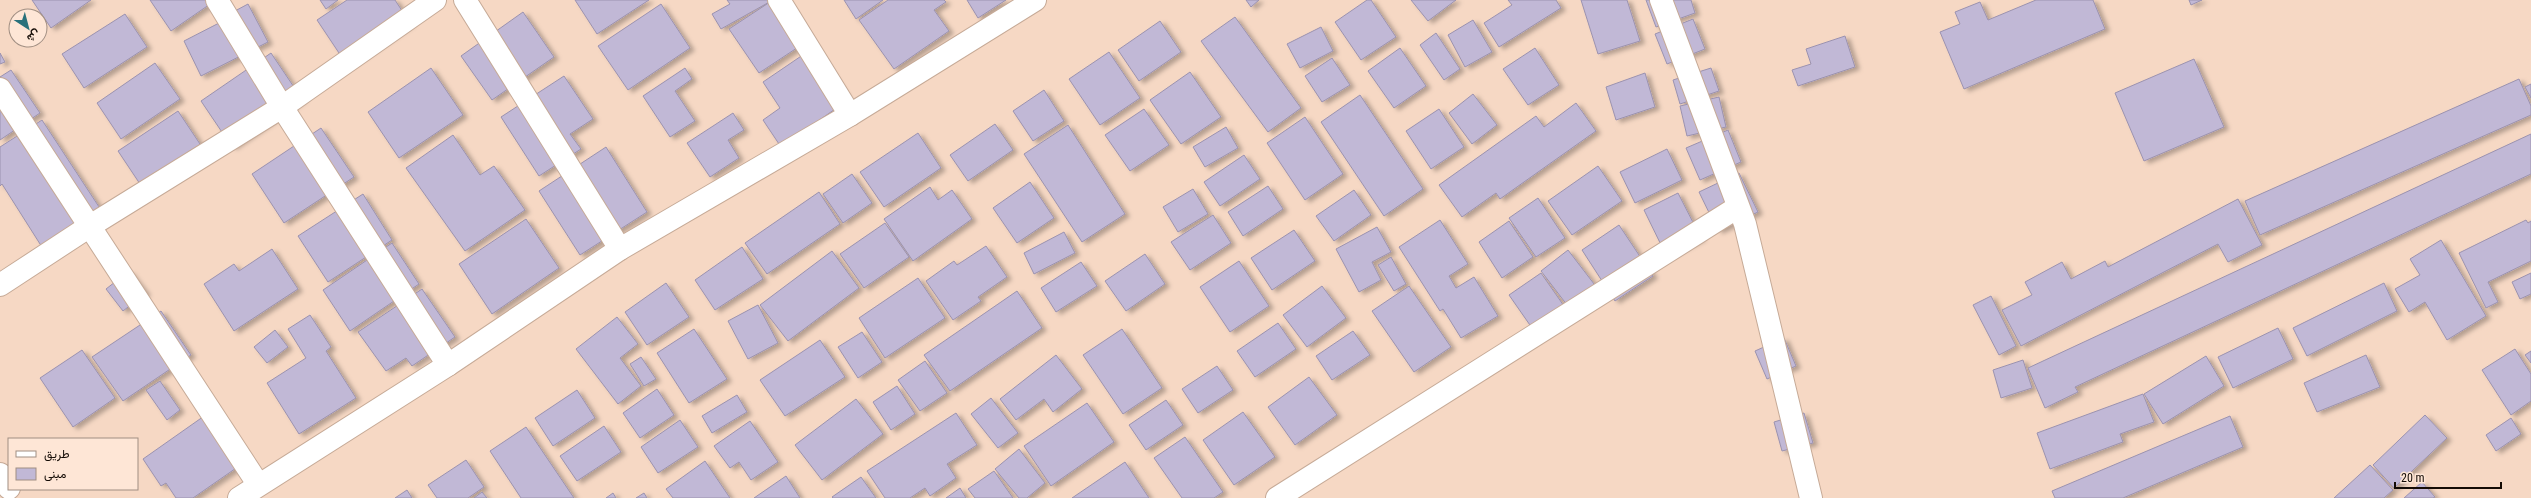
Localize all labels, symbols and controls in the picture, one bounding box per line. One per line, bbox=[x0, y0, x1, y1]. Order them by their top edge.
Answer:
north arrow bbox=[8, 8, 48, 48]
text: ش bbox=[24, 27, 43, 45]
legend bbox=[8, 438, 138, 490]
text: طريق bbox=[44, 447, 70, 462]
scale bar bbox=[2395, 464, 2501, 490]
text: مبنى bbox=[44, 467, 66, 482]
text: 20 m bbox=[2401, 471, 2425, 485]

